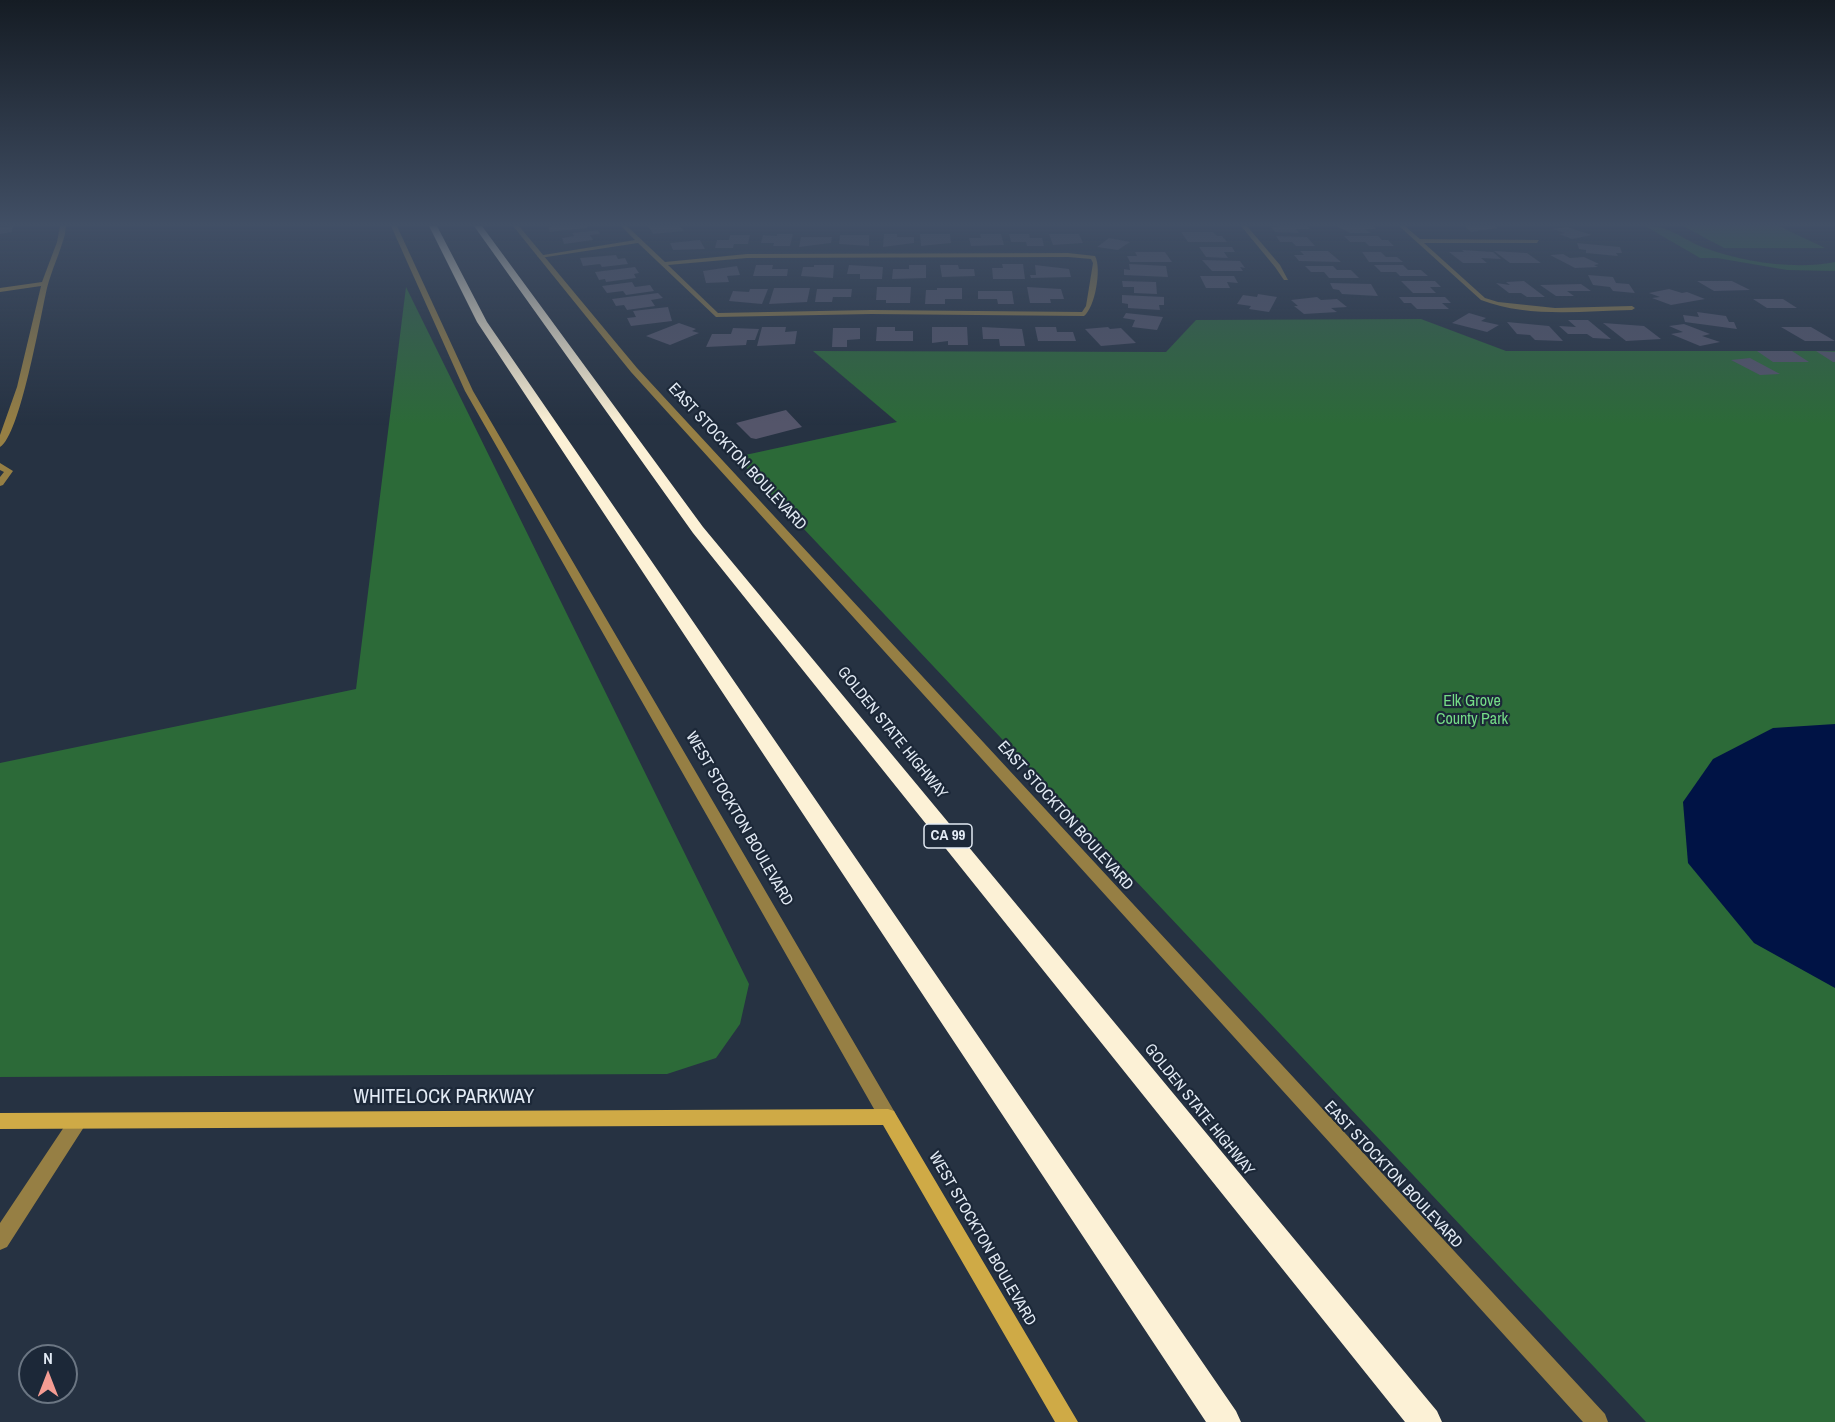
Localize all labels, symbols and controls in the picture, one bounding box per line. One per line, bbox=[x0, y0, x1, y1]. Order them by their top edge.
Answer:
street label: EAST STOCKTON BOULEVARD bbox=[664, 380, 810, 534]
street label: GOLDEN STATE HIGHWAY bbox=[833, 663, 951, 803]
park label: Elk Grove County Park bbox=[1436, 692, 1508, 730]
street label: WEST STOCKTON BOULEVARD bbox=[681, 729, 797, 909]
street label: EAST STOCKTON BOULEVARD bbox=[993, 737, 1137, 895]
road number: CA 99 bbox=[924, 824, 972, 848]
street label: GOLDEN STATE HIGHWAY bbox=[1140, 1040, 1258, 1180]
street label: WHITELOCK PARKWAY bbox=[353, 1086, 535, 1110]
street label: EAST STOCKTON BOULEVARD bbox=[1320, 1098, 1466, 1252]
street label: WEST STOCKTON BOULEVARD bbox=[924, 1149, 1040, 1329]
north arrow bbox=[18, 1344, 78, 1404]
text: N bbox=[43, 1347, 53, 1369]

